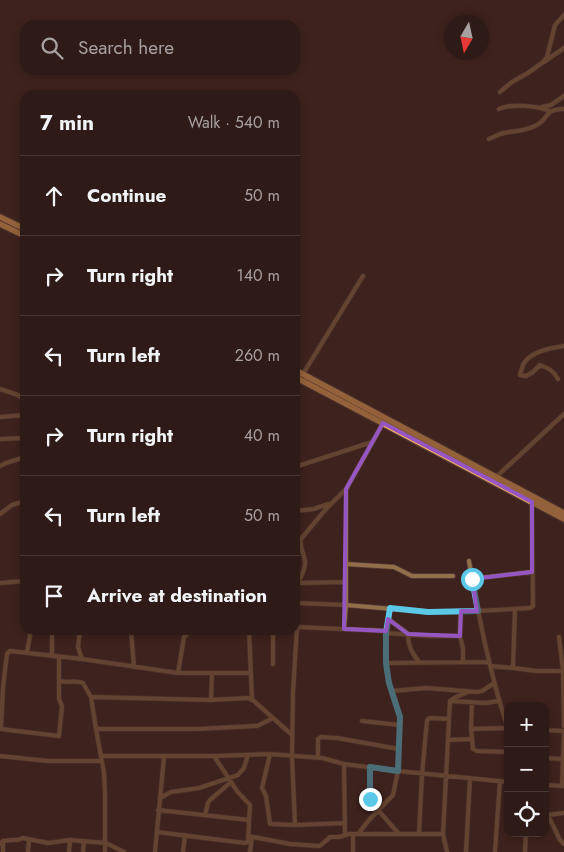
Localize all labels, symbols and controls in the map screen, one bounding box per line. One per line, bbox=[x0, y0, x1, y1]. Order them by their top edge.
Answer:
north arrow bbox=[444, 15, 489, 60]
search box bbox=[20, 20, 300, 75]
icon: search bbox=[38, 34, 66, 62]
text: Search here bbox=[78, 34, 174, 61]
text: 7 min bbox=[40, 108, 94, 138]
text: Walk · 540 m bbox=[188, 111, 280, 134]
icon: ahead bbox=[40, 182, 68, 210]
text: Continue bbox=[87, 182, 166, 209]
text: 50 m bbox=[244, 184, 280, 207]
icon: right bbox=[40, 262, 68, 290]
text: Turn right bbox=[87, 262, 173, 289]
text: 140 m bbox=[237, 264, 280, 287]
icon: left bbox=[40, 342, 68, 370]
text: Turn left bbox=[87, 342, 160, 369]
text: 260 m bbox=[235, 344, 280, 367]
icon: right bbox=[40, 422, 68, 450]
text: Turn right bbox=[87, 422, 173, 449]
text: 40 m bbox=[244, 424, 280, 447]
icon: left bbox=[40, 502, 68, 530]
text: Turn left bbox=[87, 502, 160, 529]
text: 50 m bbox=[244, 504, 280, 527]
route start bbox=[461, 568, 484, 591]
icon: arrive bbox=[40, 582, 68, 610]
text: Arrive at destination bbox=[87, 582, 267, 609]
map controls bbox=[504, 702, 549, 837]
button: + bbox=[504, 702, 549, 747]
button: − bbox=[504, 747, 549, 792]
route end bbox=[359, 788, 382, 811]
button: locate bbox=[504, 792, 549, 837]

